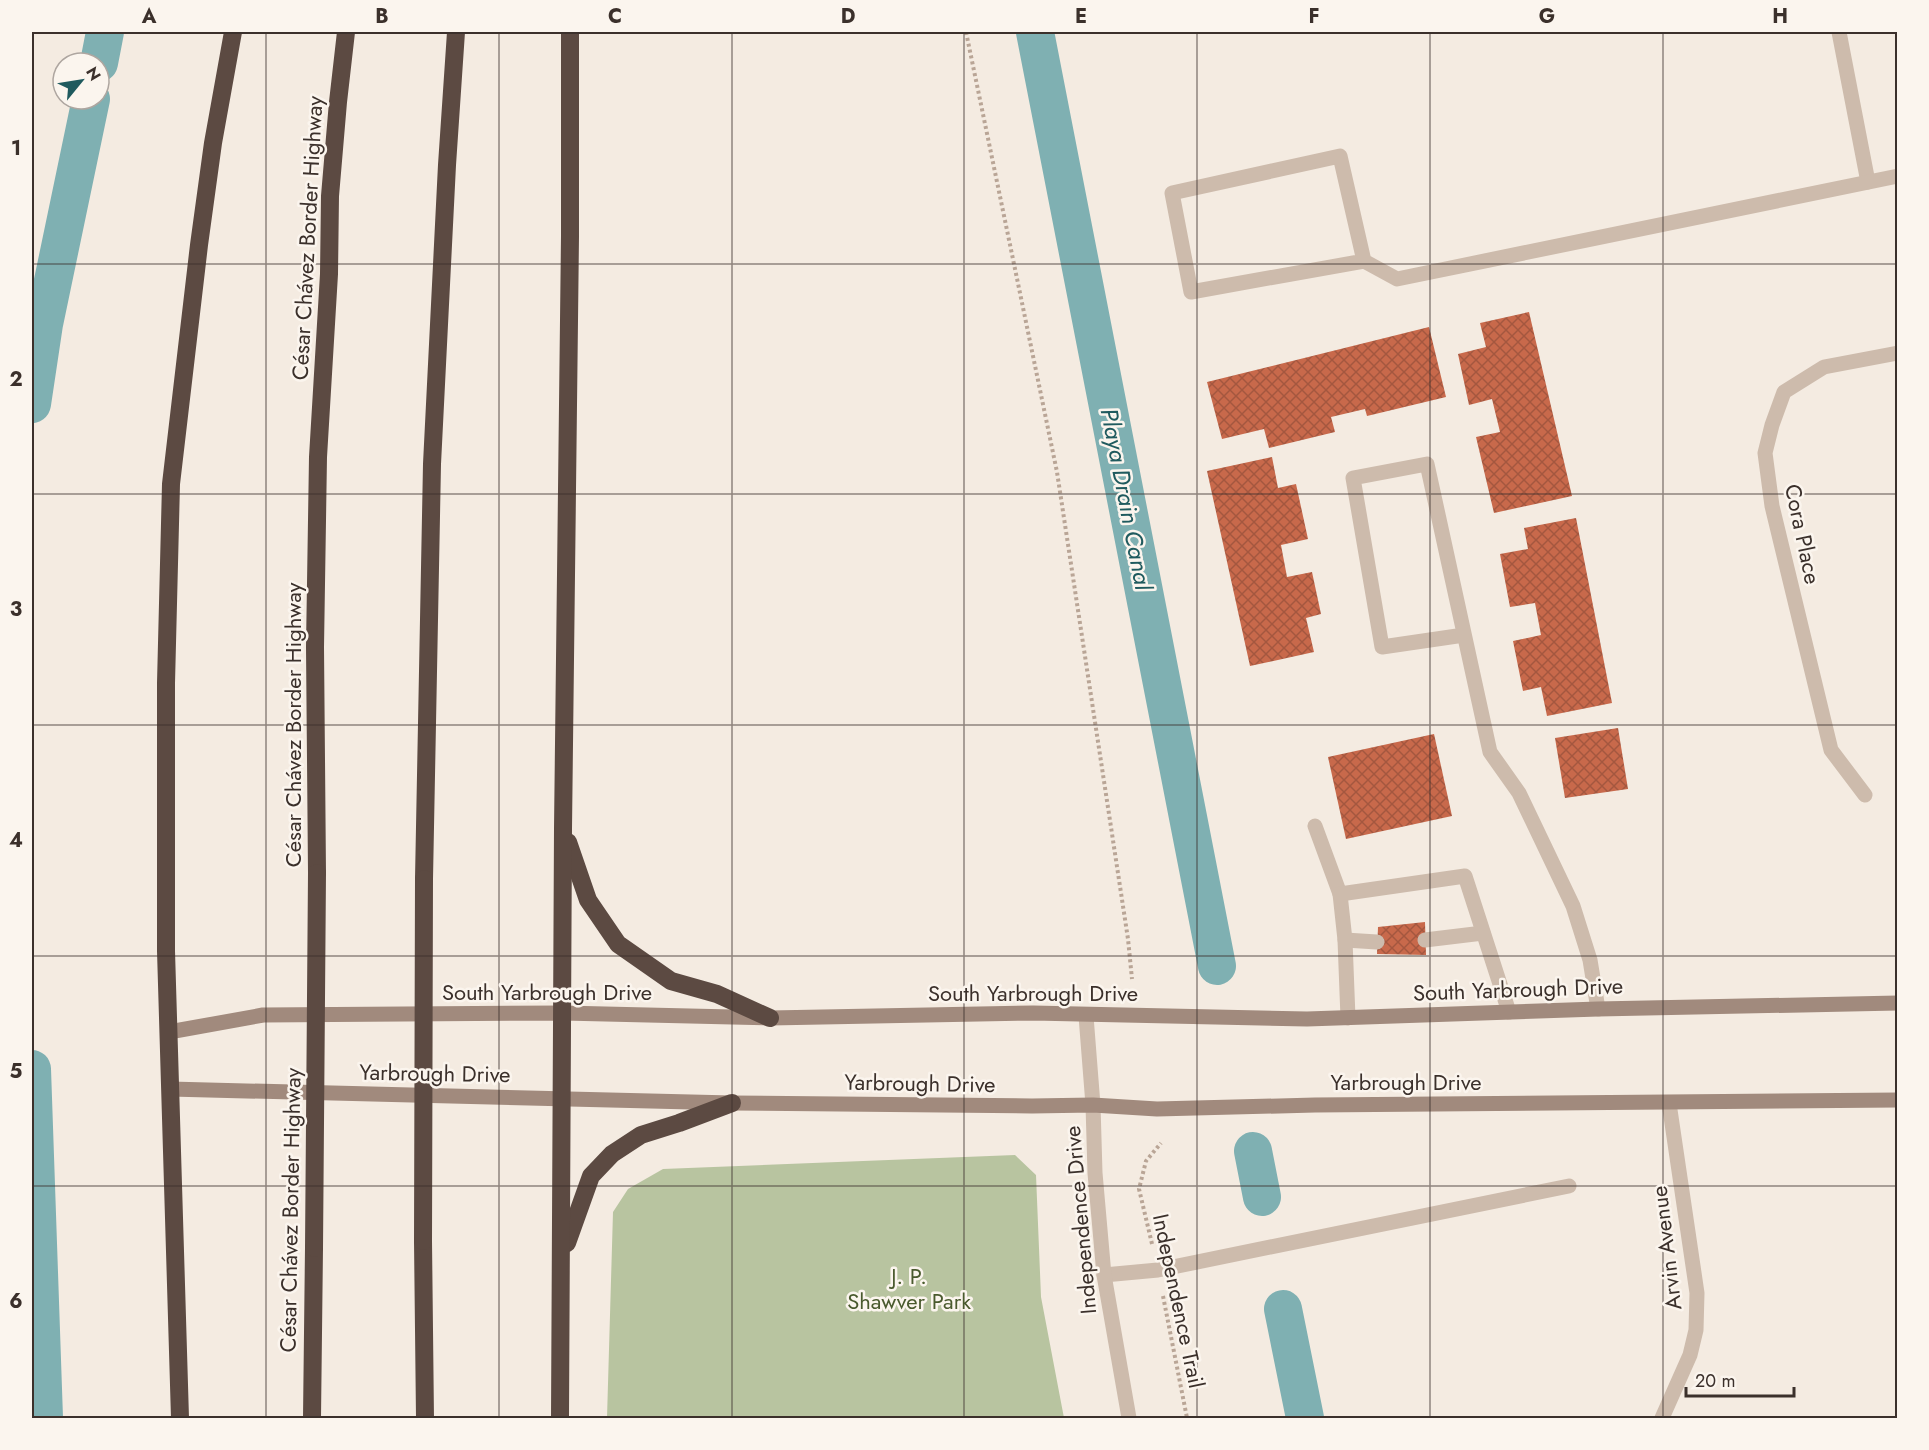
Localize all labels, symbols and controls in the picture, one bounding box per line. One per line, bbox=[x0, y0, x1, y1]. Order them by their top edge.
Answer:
text: A bbox=[141, 2, 157, 31]
text: B bbox=[375, 2, 389, 31]
text: C bbox=[608, 2, 622, 31]
text: D bbox=[841, 2, 855, 31]
text: E bbox=[1075, 2, 1087, 31]
text: F bbox=[1308, 2, 1320, 31]
text: G bbox=[1539, 2, 1555, 31]
text: H bbox=[1772, 2, 1788, 31]
north arrow bbox=[51, 51, 111, 111]
text: N bbox=[80, 62, 107, 85]
street label: César Chávez Border Highway bbox=[284, 95, 330, 381]
text: 1 bbox=[11, 134, 21, 163]
text: 2 bbox=[9, 365, 23, 394]
water label: Playa Drain Canal bbox=[1092, 405, 1162, 595]
street label: Cora Place bbox=[1777, 481, 1829, 587]
street label: César Chávez Border Highway bbox=[277, 582, 309, 867]
text: 3 bbox=[10, 595, 22, 624]
text: 4 bbox=[9, 826, 23, 855]
street label: South Yarbrough Drive bbox=[1412, 969, 1624, 1009]
street label: South Yarbrough Drive bbox=[442, 976, 652, 1008]
street label: South Yarbrough Drive bbox=[928, 977, 1138, 1009]
street label: Yarbrough Drive bbox=[359, 1056, 511, 1090]
text: 5 bbox=[10, 1057, 23, 1086]
street label: Yarbrough Drive bbox=[844, 1066, 996, 1100]
street label: Yarbrough Drive bbox=[1330, 1066, 1482, 1098]
street label: César Chávez Border Highway bbox=[272, 1067, 308, 1353]
street label: Independence Drive bbox=[1056, 1124, 1104, 1316]
street label: Arvin Avenue bbox=[1643, 1184, 1689, 1312]
street label: Independence Trail bbox=[1145, 1211, 1213, 1391]
park label: J. P. Shawver Park bbox=[847, 1260, 971, 1317]
text: 6 bbox=[9, 1287, 23, 1316]
scale bar bbox=[1686, 1360, 1794, 1398]
text: 20 m bbox=[1695, 1368, 1735, 1394]

